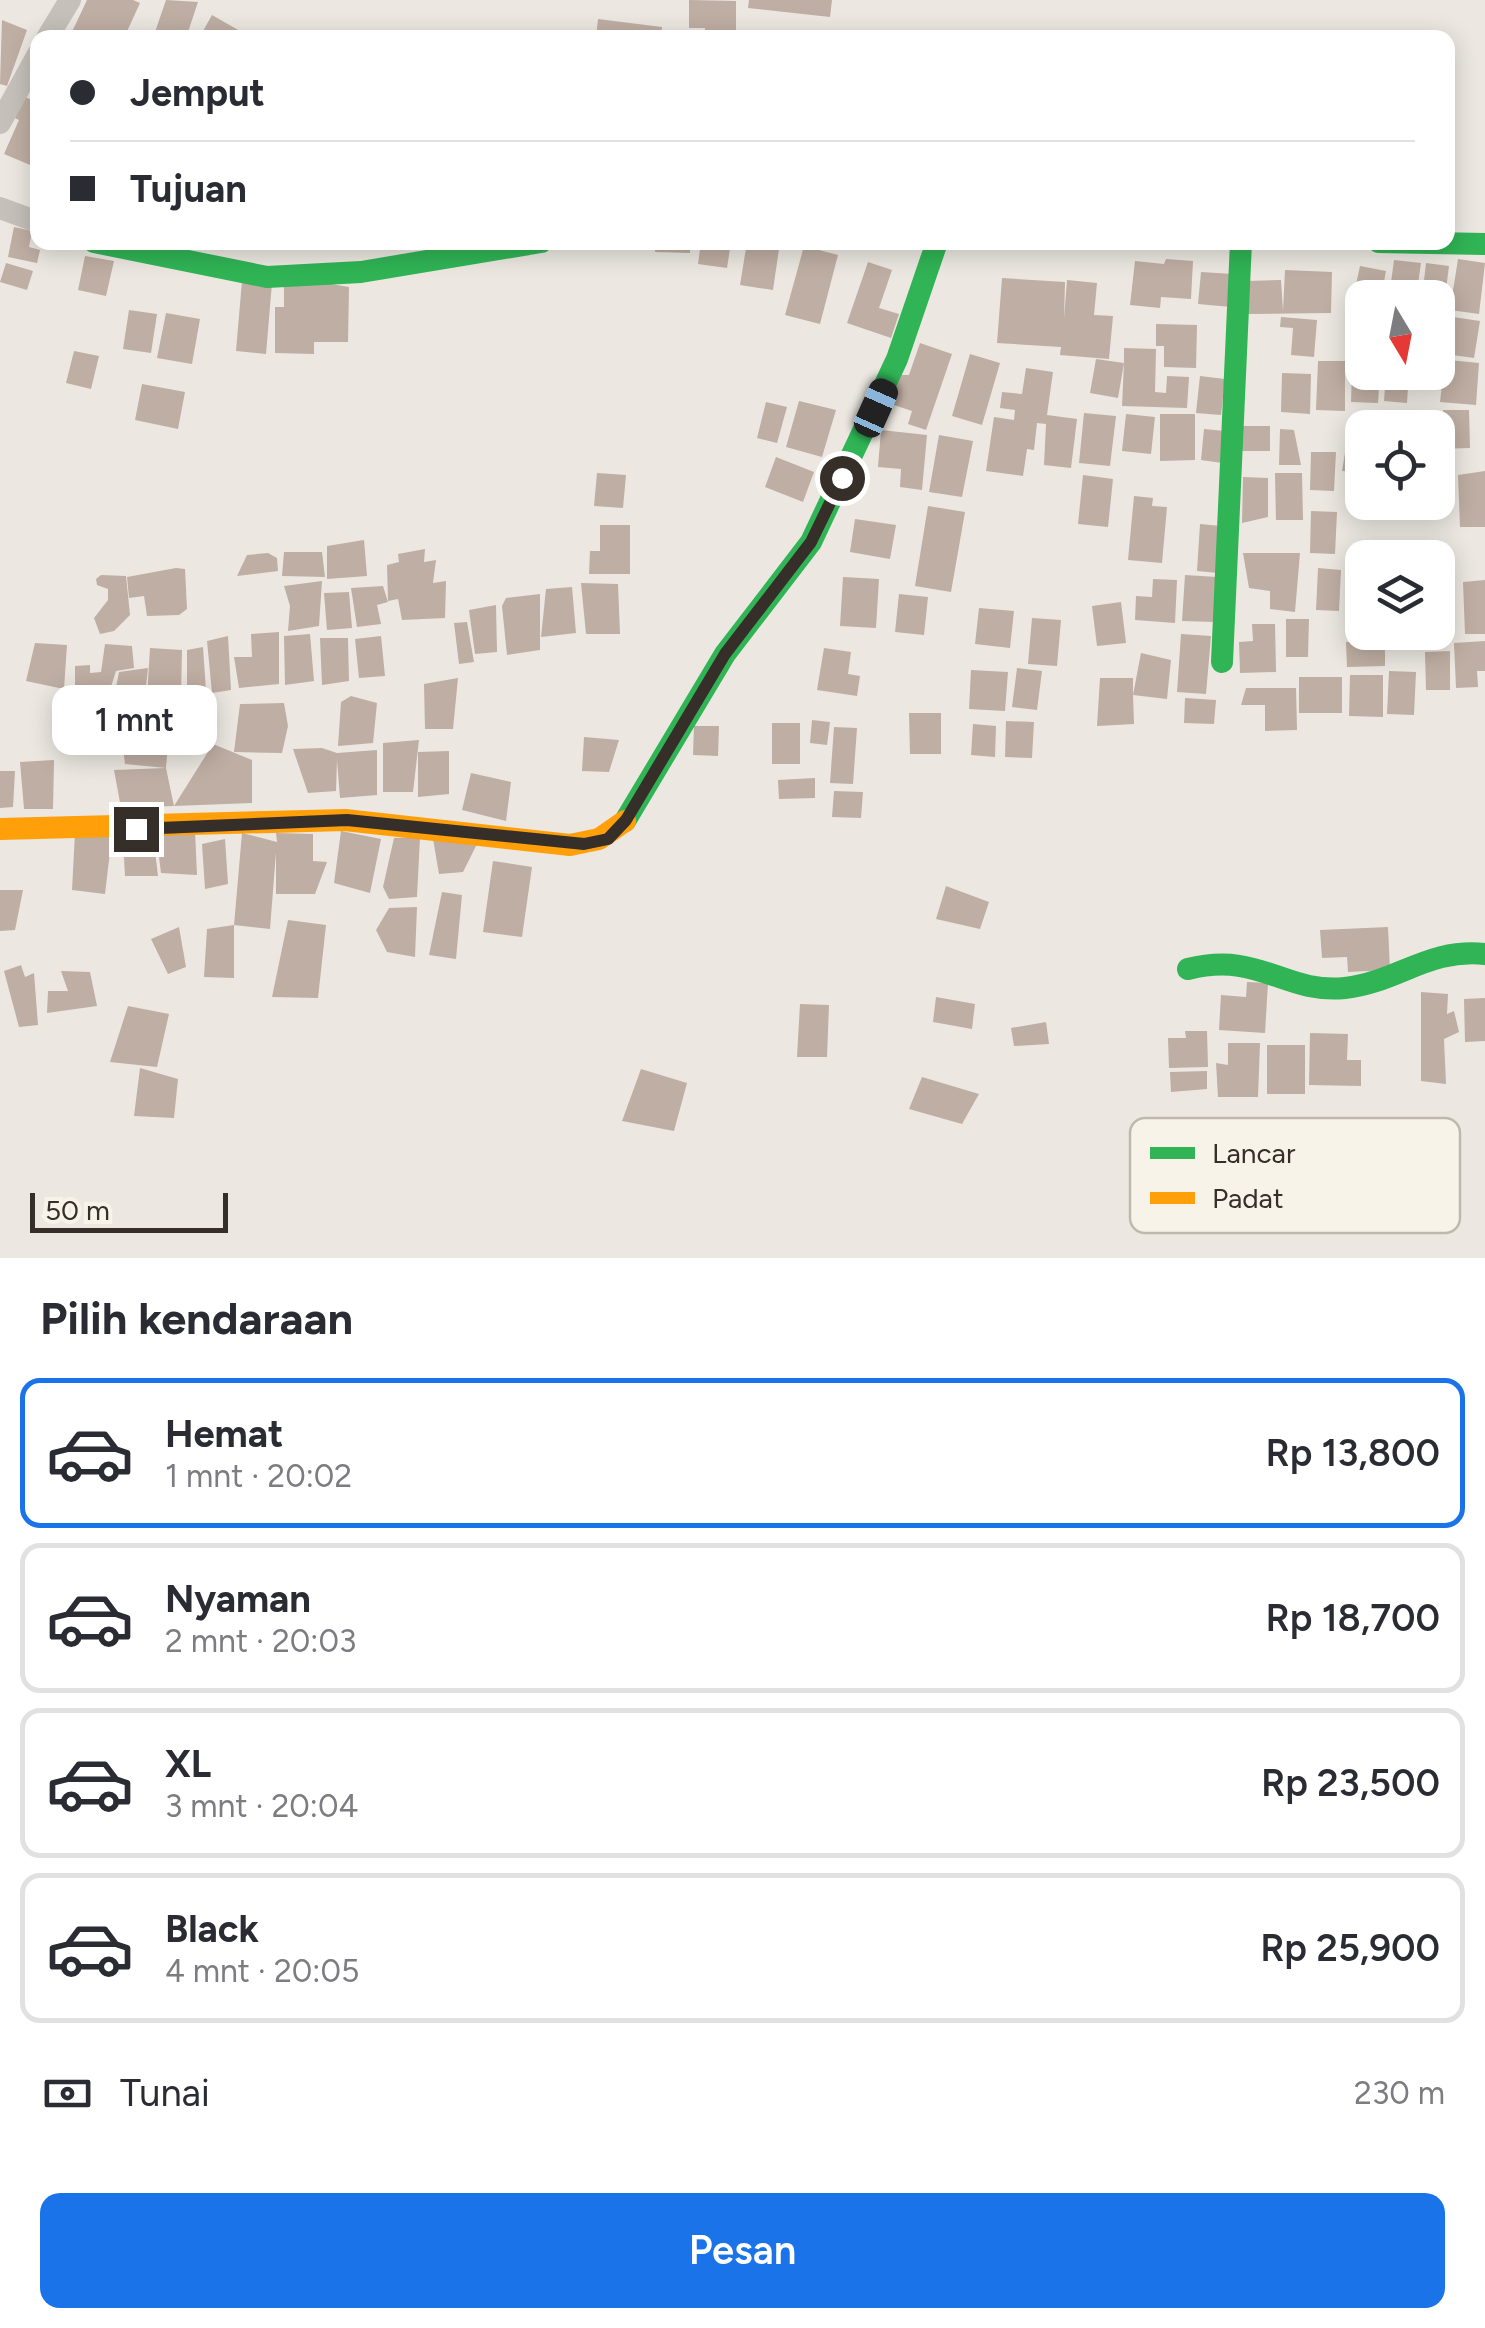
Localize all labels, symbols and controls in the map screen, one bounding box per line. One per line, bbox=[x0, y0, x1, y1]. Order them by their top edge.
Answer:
text: Jemput bbox=[130, 70, 265, 116]
text: Tujuan bbox=[130, 166, 247, 212]
north arrow bbox=[1345, 280, 1455, 390]
map controls bbox=[1345, 280, 1455, 650]
car bbox=[850, 374, 902, 442]
button: locate bbox=[1345, 410, 1455, 520]
route start bbox=[820, 456, 865, 501]
button: layers bbox=[1345, 540, 1455, 650]
callout: 1 mnt bbox=[54, 684, 218, 754]
text: 1 mnt bbox=[95, 701, 174, 739]
route end bbox=[114, 807, 159, 852]
legend bbox=[1130, 1118, 1460, 1233]
text: Lancar bbox=[1212, 1136, 1296, 1170]
text: Padat bbox=[1212, 1181, 1283, 1215]
scale bar bbox=[30, 1188, 228, 1232]
text: 50 m bbox=[45, 1193, 110, 1227]
text: Pilih kendaraan bbox=[40, 1291, 353, 1345]
icon: car bbox=[45, 1408, 135, 1498]
text: Hemat bbox=[165, 1411, 283, 1457]
text: Rp 13,800 bbox=[1265, 1430, 1440, 1476]
text: 1 mnt · 20:02 bbox=[165, 1457, 352, 1495]
icon: car bbox=[45, 1573, 135, 1663]
text: Nyaman bbox=[165, 1576, 311, 1622]
text: Rp 18,700 bbox=[1266, 1595, 1440, 1641]
text: 2 mnt · 20:03 bbox=[165, 1622, 356, 1660]
icon: car bbox=[45, 1738, 135, 1828]
text: XL bbox=[165, 1741, 211, 1787]
text: Rp 23,500 bbox=[1261, 1760, 1440, 1806]
text: 3 mnt · 20:04 bbox=[165, 1787, 358, 1825]
icon: car bbox=[45, 1903, 135, 1993]
text: Black bbox=[165, 1906, 259, 1952]
text: Rp 25,900 bbox=[1260, 1925, 1440, 1971]
text: 4 mnt · 20:05 bbox=[165, 1952, 359, 1990]
icon: cash bbox=[40, 2066, 95, 2121]
text: Tunai bbox=[120, 2070, 210, 2116]
text: 230 m bbox=[1354, 2074, 1445, 2112]
button: Pesan bbox=[40, 2193, 1445, 2308]

